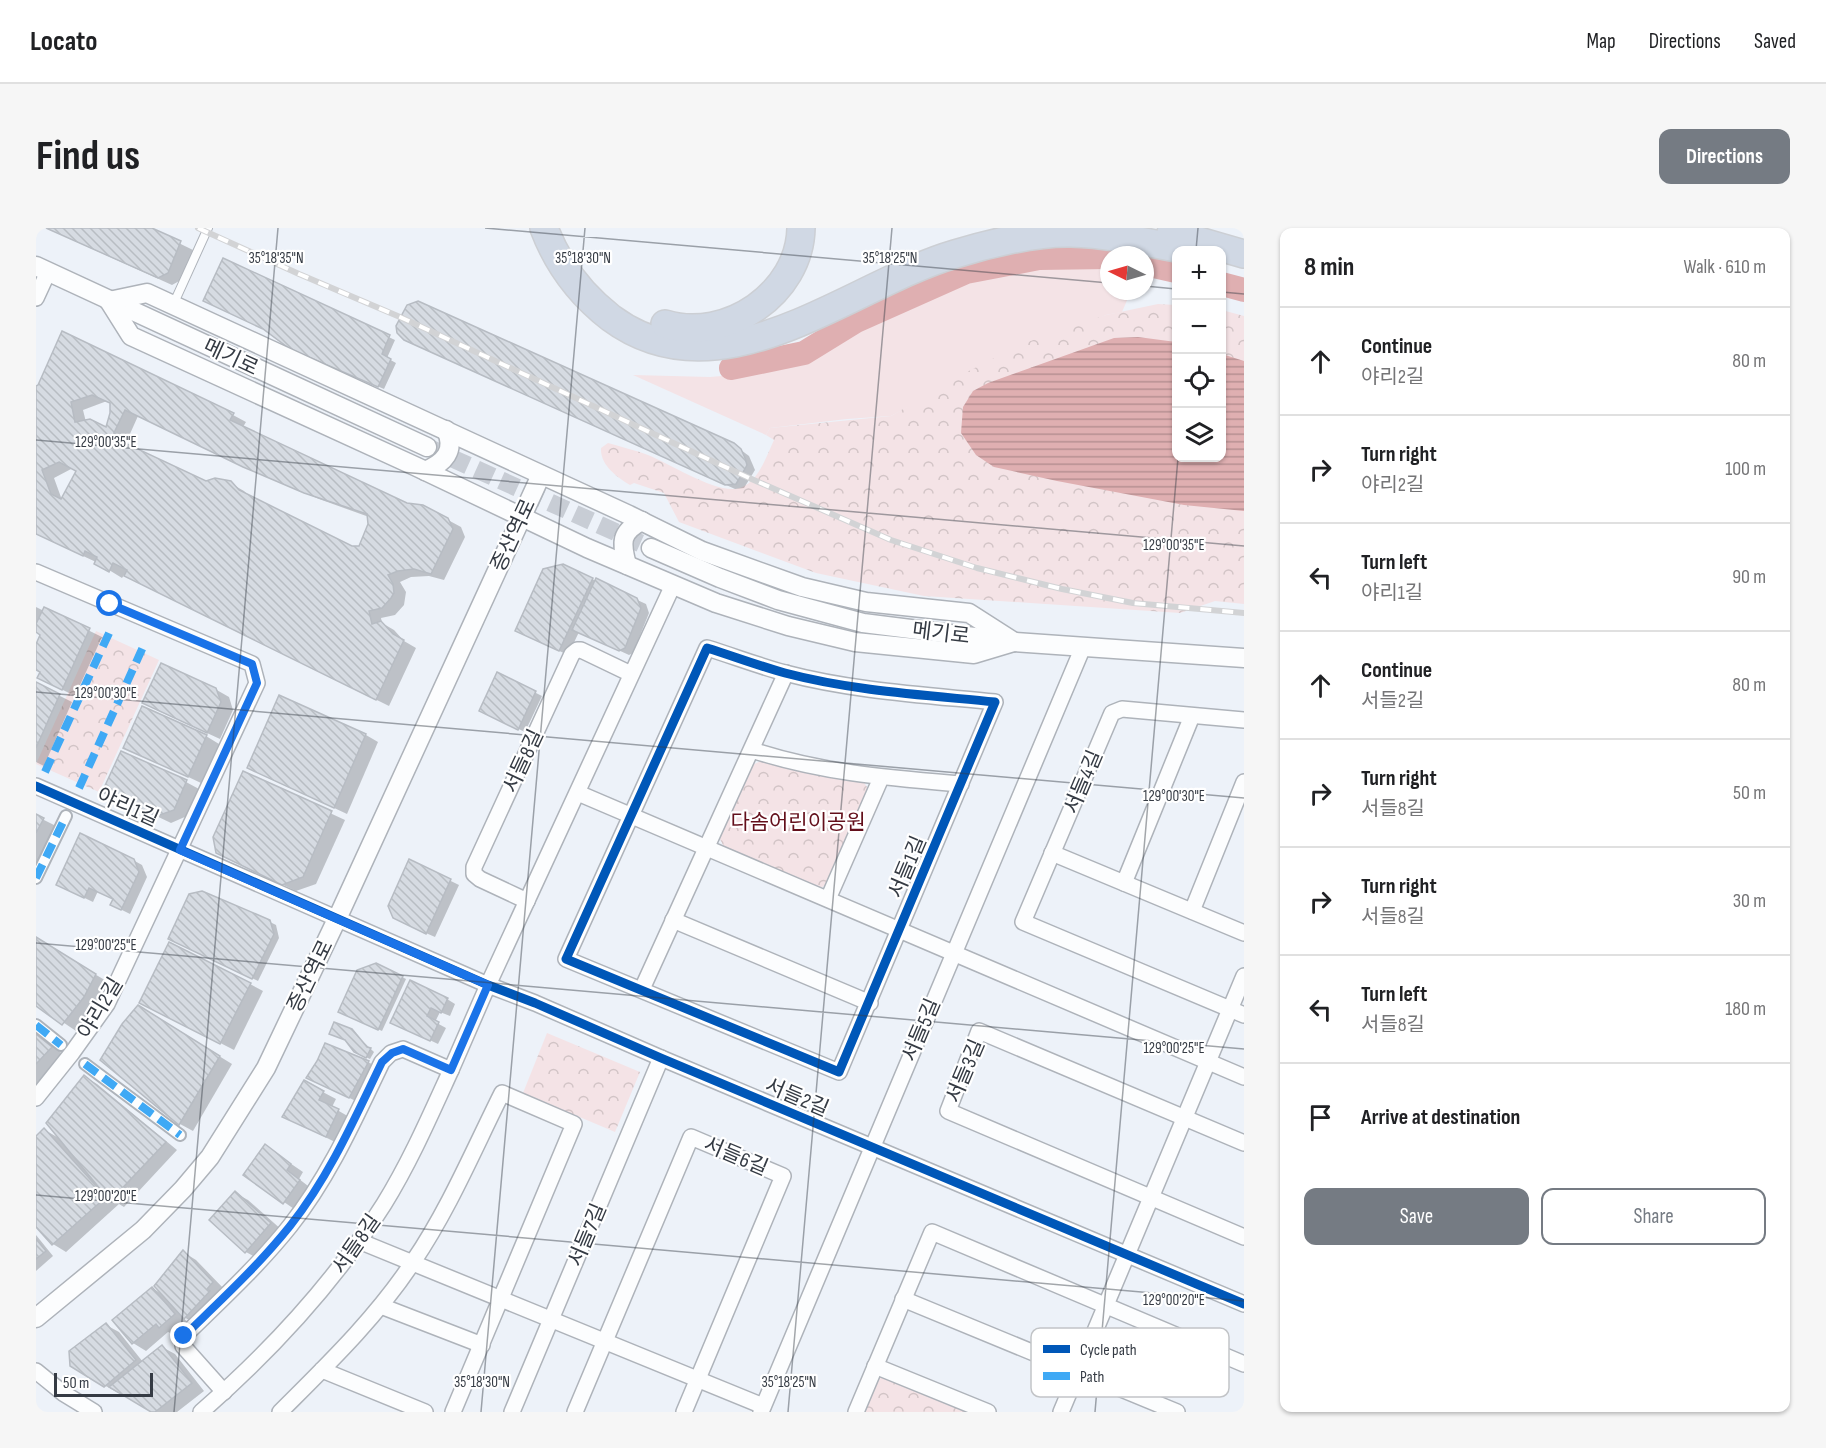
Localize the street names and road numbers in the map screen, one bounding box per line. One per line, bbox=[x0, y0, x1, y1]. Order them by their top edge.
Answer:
street label: 메기로 bbox=[199, 334, 262, 381]
street label: 증산역로 bbox=[486, 495, 541, 576]
street label: 메기로 bbox=[911, 618, 971, 649]
street label: 서들8길 bbox=[498, 725, 549, 797]
street label: 서들4길 bbox=[1059, 747, 1108, 818]
street label: 야리1길 bbox=[93, 783, 163, 832]
street label: 서들1길 bbox=[883, 832, 932, 902]
street label: 증산역로 bbox=[282, 936, 339, 1016]
street label: 야리2길 bbox=[73, 973, 128, 1043]
street label: 서들5길 bbox=[897, 995, 946, 1066]
street label: 서들3길 bbox=[941, 1036, 990, 1107]
street label: 서들2길 bbox=[761, 1073, 832, 1122]
street label: 서들6길 bbox=[700, 1132, 772, 1181]
street label: 서들7길 bbox=[563, 1200, 612, 1271]
street label: 서들8길 bbox=[327, 1210, 386, 1279]

